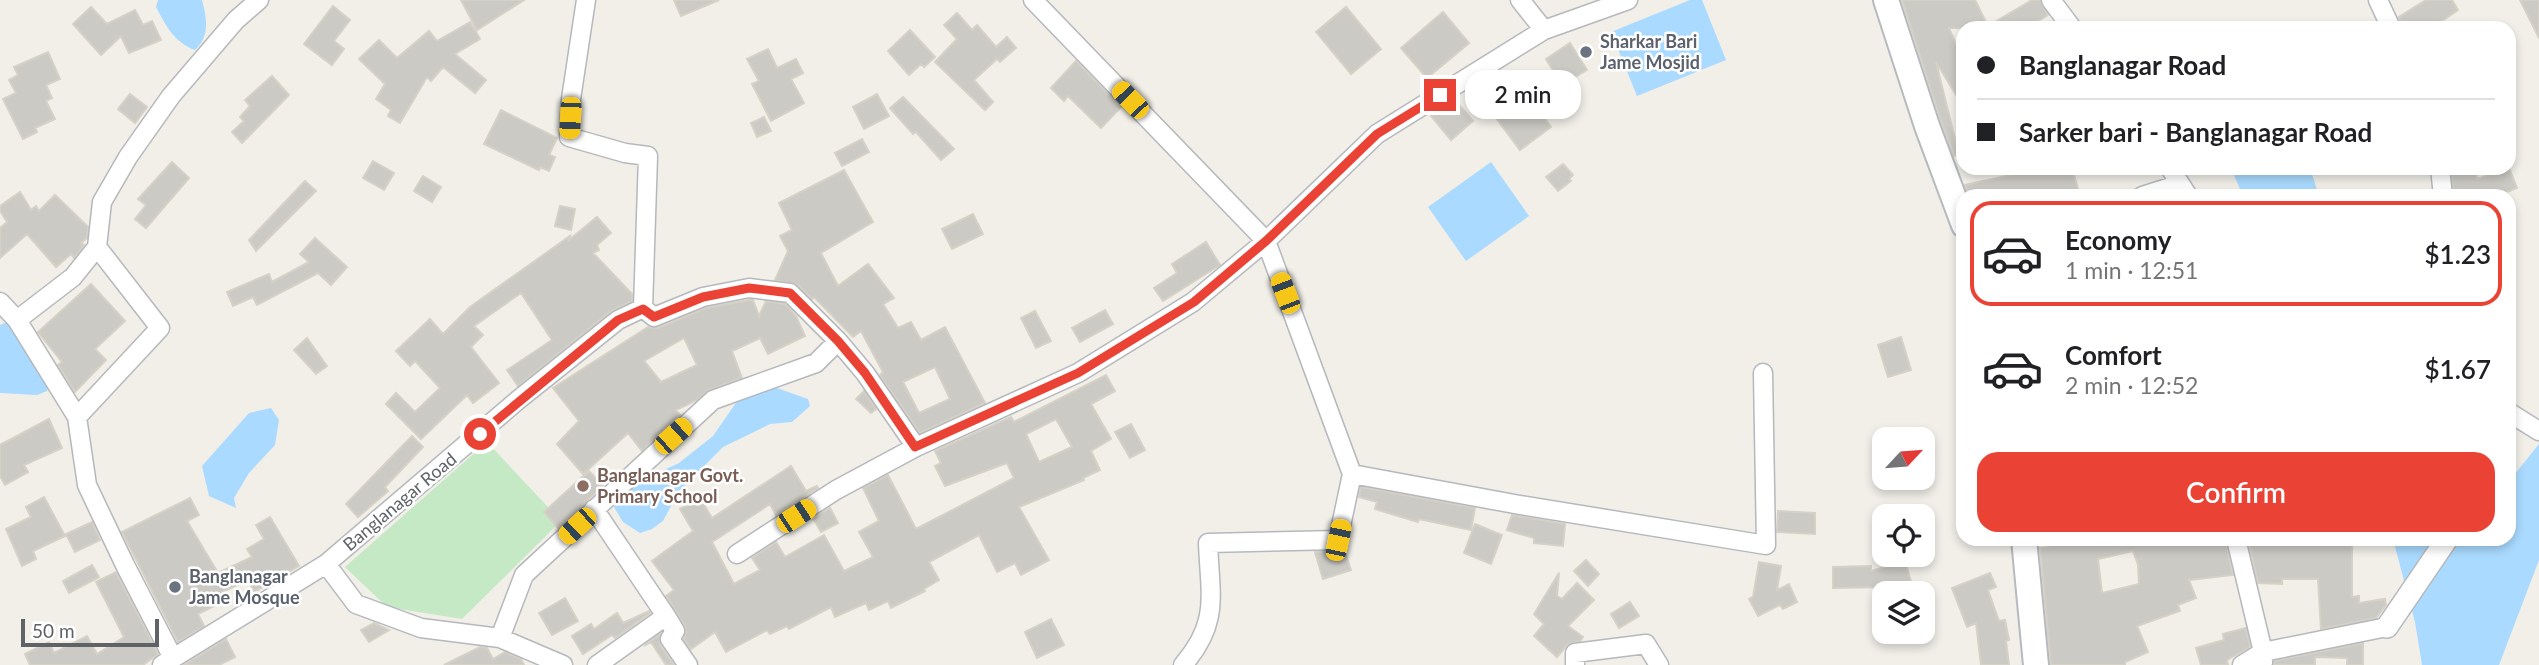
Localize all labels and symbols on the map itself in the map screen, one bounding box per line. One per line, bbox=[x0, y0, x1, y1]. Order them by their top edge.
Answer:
place label: Sharkar Bari Jame Mosjid bbox=[1600, 30, 1700, 73]
marker: Sharkar Bari Jame Mosjid bbox=[1578, 44, 1594, 60]
callout: 2 min bbox=[1464, 70, 1580, 119]
car bbox=[1108, 78, 1153, 122]
route end bbox=[1424, 79, 1456, 111]
car bbox=[559, 96, 582, 140]
car bbox=[1268, 270, 1303, 316]
car bbox=[651, 414, 696, 458]
route start bbox=[464, 418, 496, 450]
north arrow bbox=[1872, 427, 1936, 490]
street label: Banglanagar Road bbox=[338, 447, 460, 555]
place label: Banglanagar Govt. Primary School bbox=[597, 464, 743, 507]
marker: Banglanagar Govt. Primary School bbox=[575, 478, 591, 494]
car bbox=[773, 496, 820, 536]
car bbox=[555, 504, 600, 548]
car bbox=[1324, 517, 1353, 563]
place label: Banglanagar Jame Mosque bbox=[189, 565, 300, 608]
marker: Banglanagar Jame Mosque bbox=[167, 579, 183, 595]
scale bar bbox=[21, 616, 159, 648]

